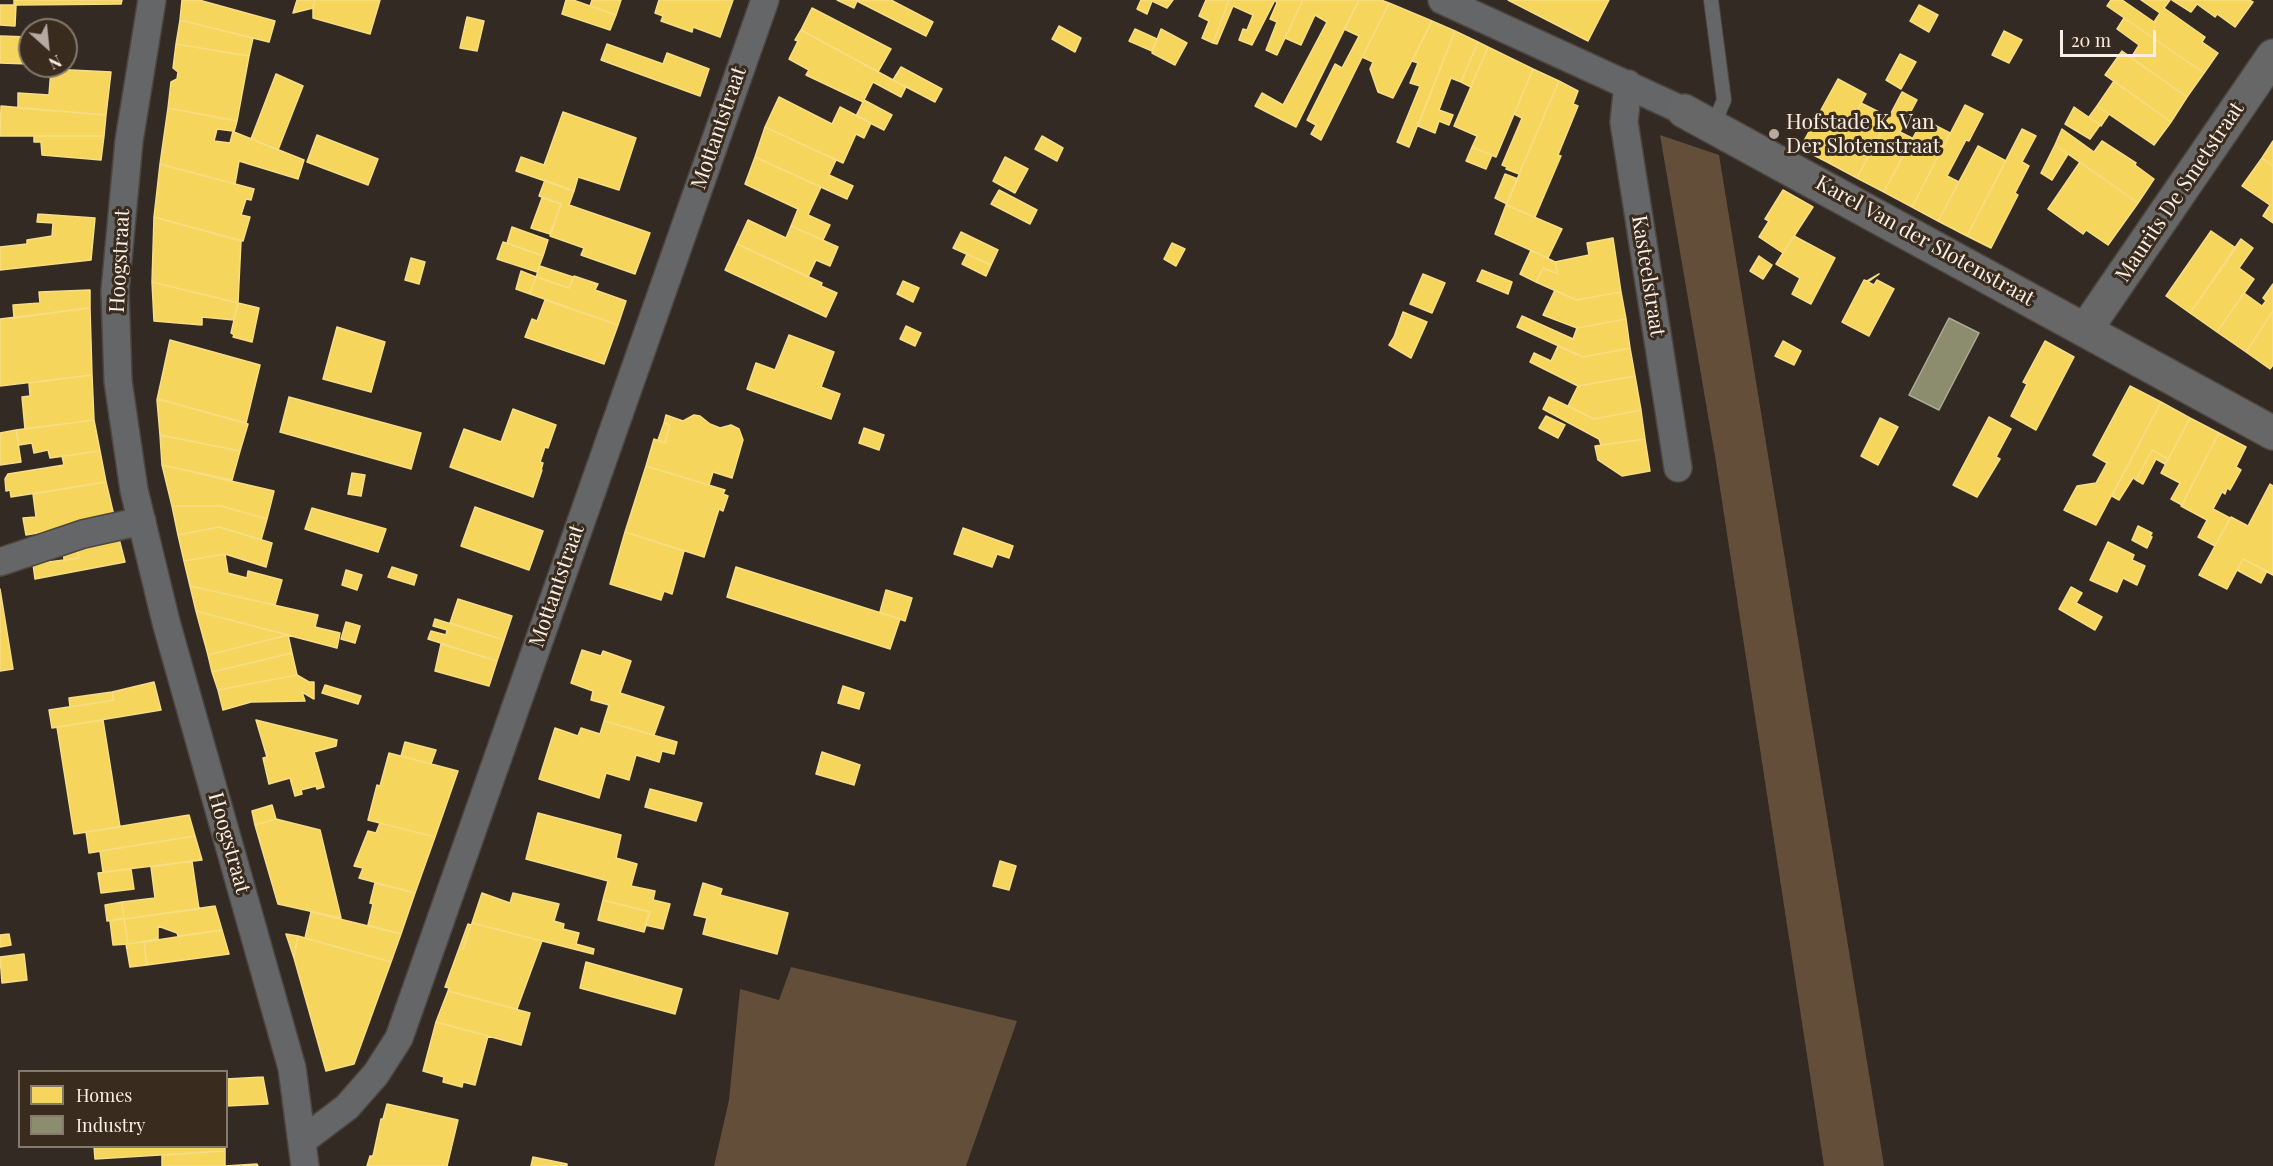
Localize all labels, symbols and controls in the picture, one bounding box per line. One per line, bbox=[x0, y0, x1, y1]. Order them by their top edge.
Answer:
north arrow bbox=[18, 18, 78, 78]
scale bar bbox=[2063, 18, 2159, 56]
text: 20 m bbox=[2071, 28, 2111, 52]
text: N bbox=[46, 51, 65, 75]
street label: Mottantstraat bbox=[686, 63, 752, 193]
street label: Maurits De Smetstraat bbox=[2110, 97, 2250, 287]
place label: Hofstade K. Van Der Slotenstraat bbox=[1786, 109, 1940, 159]
marker: Hofstade K. Van Der Slotenstraat bbox=[1767, 127, 1781, 141]
street label: Karel Van der Slotenstraat bbox=[1811, 170, 2039, 312]
street label: Hoogstraat bbox=[105, 208, 135, 314]
street label: Kasteelstraat bbox=[1626, 213, 1670, 339]
street label: Mottantstraat bbox=[524, 521, 590, 651]
street label: Hoogstraat bbox=[203, 790, 255, 896]
legend bbox=[18, 1070, 228, 1148]
text: Homes bbox=[76, 1083, 132, 1107]
text: Industry bbox=[76, 1113, 145, 1137]

